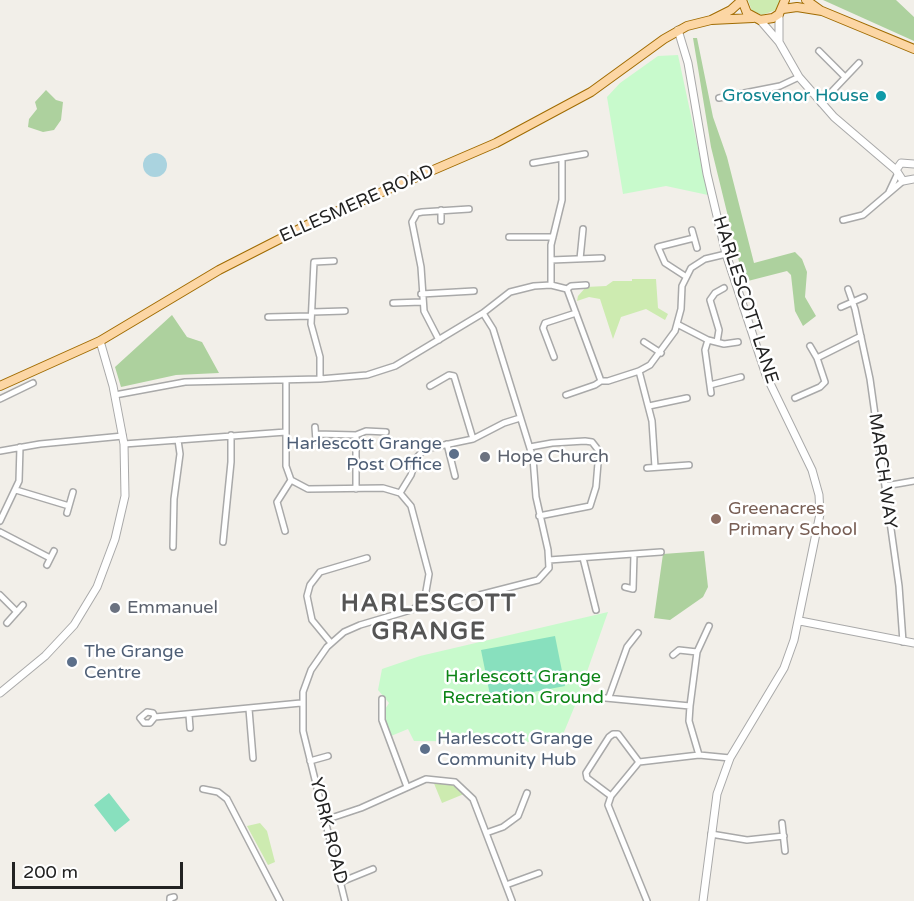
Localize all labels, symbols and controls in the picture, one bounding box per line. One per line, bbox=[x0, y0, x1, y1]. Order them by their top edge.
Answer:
place label: Grosvenor House bbox=[722, 85, 869, 107]
marker: Grosvenor House bbox=[874, 89, 888, 103]
street label: ELLESMERE ROAD bbox=[276, 160, 438, 248]
street label: HARLESCOTT LANE bbox=[708, 213, 782, 387]
street label: MARCH WAY bbox=[863, 412, 901, 530]
place label: Harlescott Grange Post Office bbox=[286, 433, 442, 476]
place label: Hope Church bbox=[497, 446, 609, 468]
marker: Harlescott Grange Post Office bbox=[447, 447, 461, 461]
marker: Hope Church bbox=[478, 450, 492, 464]
place label: Greenacres Primary School bbox=[728, 498, 857, 540]
marker: Greenacres Primary School bbox=[709, 512, 723, 526]
district label: HARLESCOTT GRANGE bbox=[341, 591, 517, 647]
place label: Emmanuel bbox=[127, 597, 218, 619]
marker: Emmanuel bbox=[108, 601, 122, 615]
place label: The Grange Centre bbox=[84, 641, 184, 684]
marker: The Grange Centre bbox=[65, 655, 79, 669]
park label: Harlescott Grange Recreation Ground bbox=[442, 666, 604, 708]
place label: Harlescott Grange Community Hub bbox=[437, 728, 593, 771]
marker: Harlescott Grange Community Hub bbox=[418, 742, 432, 756]
street label: YORK ROAD bbox=[304, 775, 352, 887]
scale bar bbox=[15, 850, 186, 888]
text: 200 m bbox=[23, 861, 78, 883]

